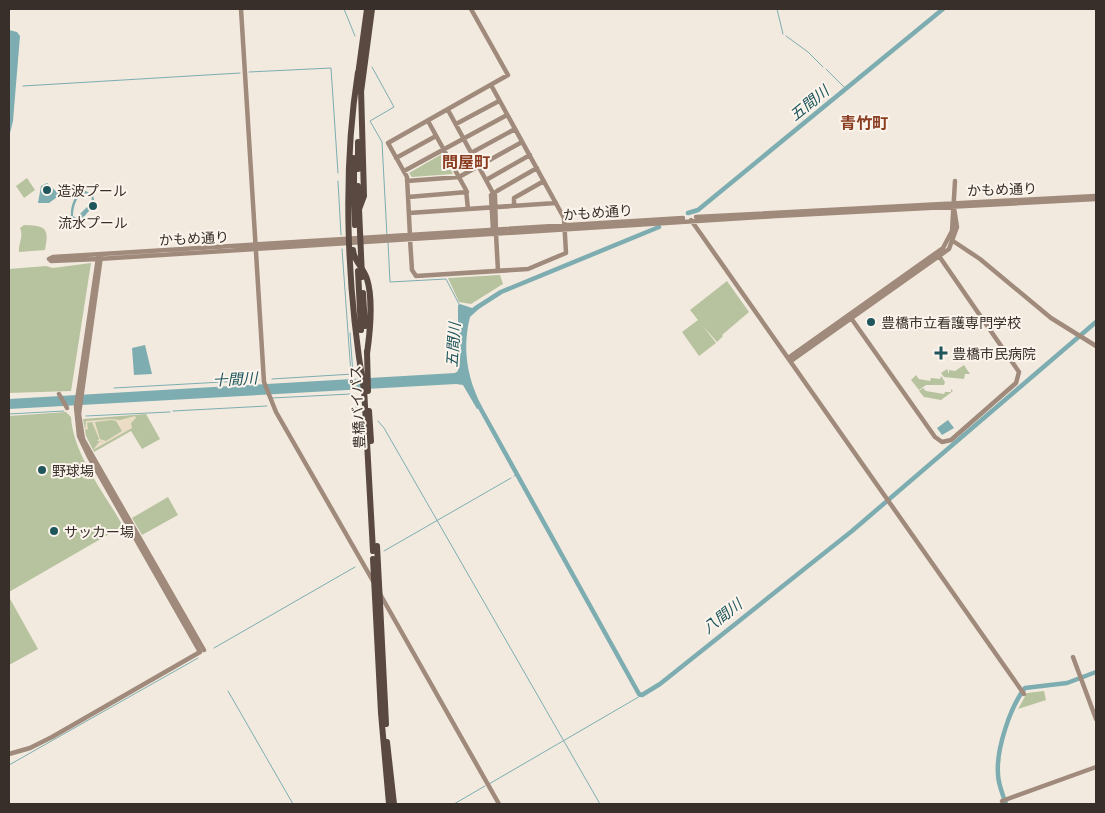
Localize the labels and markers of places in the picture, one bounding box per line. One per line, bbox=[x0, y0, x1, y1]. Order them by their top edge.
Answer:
place label: 造波プール bbox=[57, 180, 127, 201]
marker: 造波プール bbox=[41, 184, 53, 196]
marker: 流水プール bbox=[87, 200, 99, 212]
place label: 流水プール bbox=[58, 212, 128, 233]
place label: 豊橋市立看護専門学校 bbox=[881, 312, 1021, 333]
marker: 豊橋市立看護専門学校 bbox=[865, 316, 877, 328]
place label: 豊橋市民病院 bbox=[952, 343, 1036, 364]
marker: 豊橋市民病院 bbox=[934, 346, 948, 360]
place label: 野球場 bbox=[52, 460, 94, 481]
marker: 野球場 bbox=[36, 464, 48, 476]
place label: サッカー場 bbox=[64, 521, 134, 542]
marker: サッカー場 bbox=[48, 525, 60, 537]

